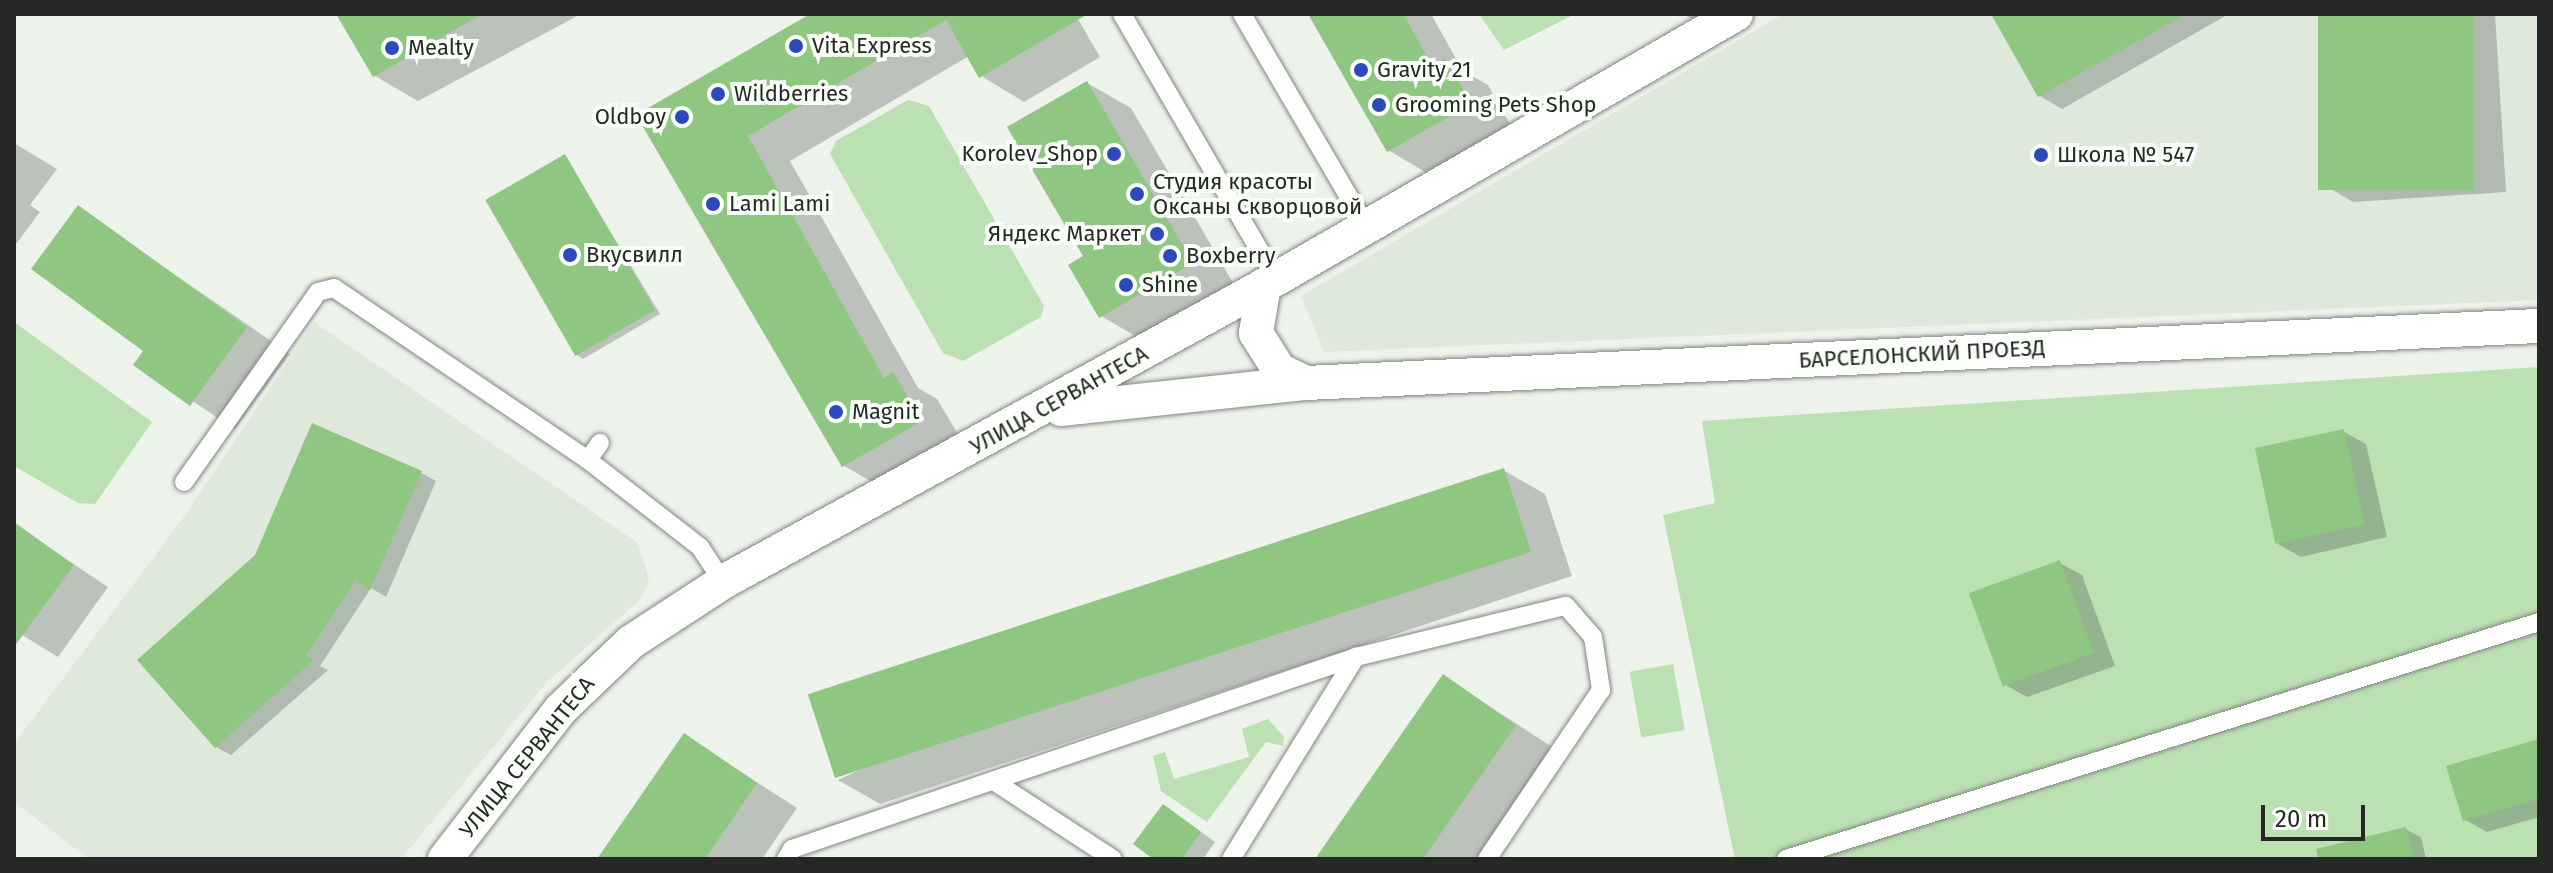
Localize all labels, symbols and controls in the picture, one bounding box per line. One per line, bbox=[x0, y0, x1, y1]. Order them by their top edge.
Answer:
place label: Vita Express bbox=[812, 33, 932, 59]
place label: Mealty bbox=[408, 35, 474, 61]
marker: Vita Express bbox=[787, 37, 805, 55]
marker: Mealty bbox=[383, 39, 401, 57]
place label: Gravity 21 bbox=[1377, 57, 1472, 83]
marker: Gravity 21 bbox=[1352, 61, 1370, 79]
place label: Wildberries bbox=[734, 81, 848, 107]
marker: Wildberries bbox=[709, 85, 727, 103]
place label: Grooming Pets Shop bbox=[1395, 92, 1597, 118]
marker: Grooming Pets Shop bbox=[1370, 96, 1388, 114]
place label: Oldboy bbox=[595, 104, 666, 130]
marker: Oldboy bbox=[673, 108, 691, 126]
place label: Korolev_Shop bbox=[962, 141, 1098, 167]
place label: Школа № 547 bbox=[2057, 142, 2194, 168]
marker: Korolev_Shop bbox=[1105, 145, 1123, 163]
marker: Школа № 547 bbox=[2032, 146, 2050, 164]
place label: Студия красоты Оксаны Скворцовой bbox=[1153, 168, 1362, 220]
marker: Студия красоты Оксаны Скворцовой bbox=[1128, 185, 1146, 203]
place label: Lami Lami bbox=[729, 191, 830, 217]
marker: Lami Lami bbox=[704, 195, 722, 213]
place label: Яндекс Маркет bbox=[988, 221, 1141, 247]
marker: Яндекс Маркет bbox=[1148, 225, 1166, 243]
place label: Вкусвилл bbox=[586, 242, 683, 268]
place label: Boxberry bbox=[1186, 243, 1276, 269]
marker: Вкусвилл bbox=[561, 246, 579, 264]
marker: Boxberry bbox=[1161, 247, 1179, 265]
place label: Shine bbox=[1142, 272, 1198, 298]
marker: Shine bbox=[1117, 276, 1135, 294]
street label: БАРСЕЛОНСКИЙ ПРОЕЗД bbox=[1798, 334, 2046, 374]
street label: УЛИЦА СЕРВАНТЕСА bbox=[965, 340, 1153, 460]
place label: Magnit bbox=[852, 399, 919, 425]
marker: Magnit bbox=[827, 403, 845, 421]
street label: УЛИЦА СЕРВАНТЕСА bbox=[454, 671, 600, 843]
scale bar bbox=[2265, 789, 2369, 839]
text: 20 m bbox=[2275, 805, 2327, 833]

